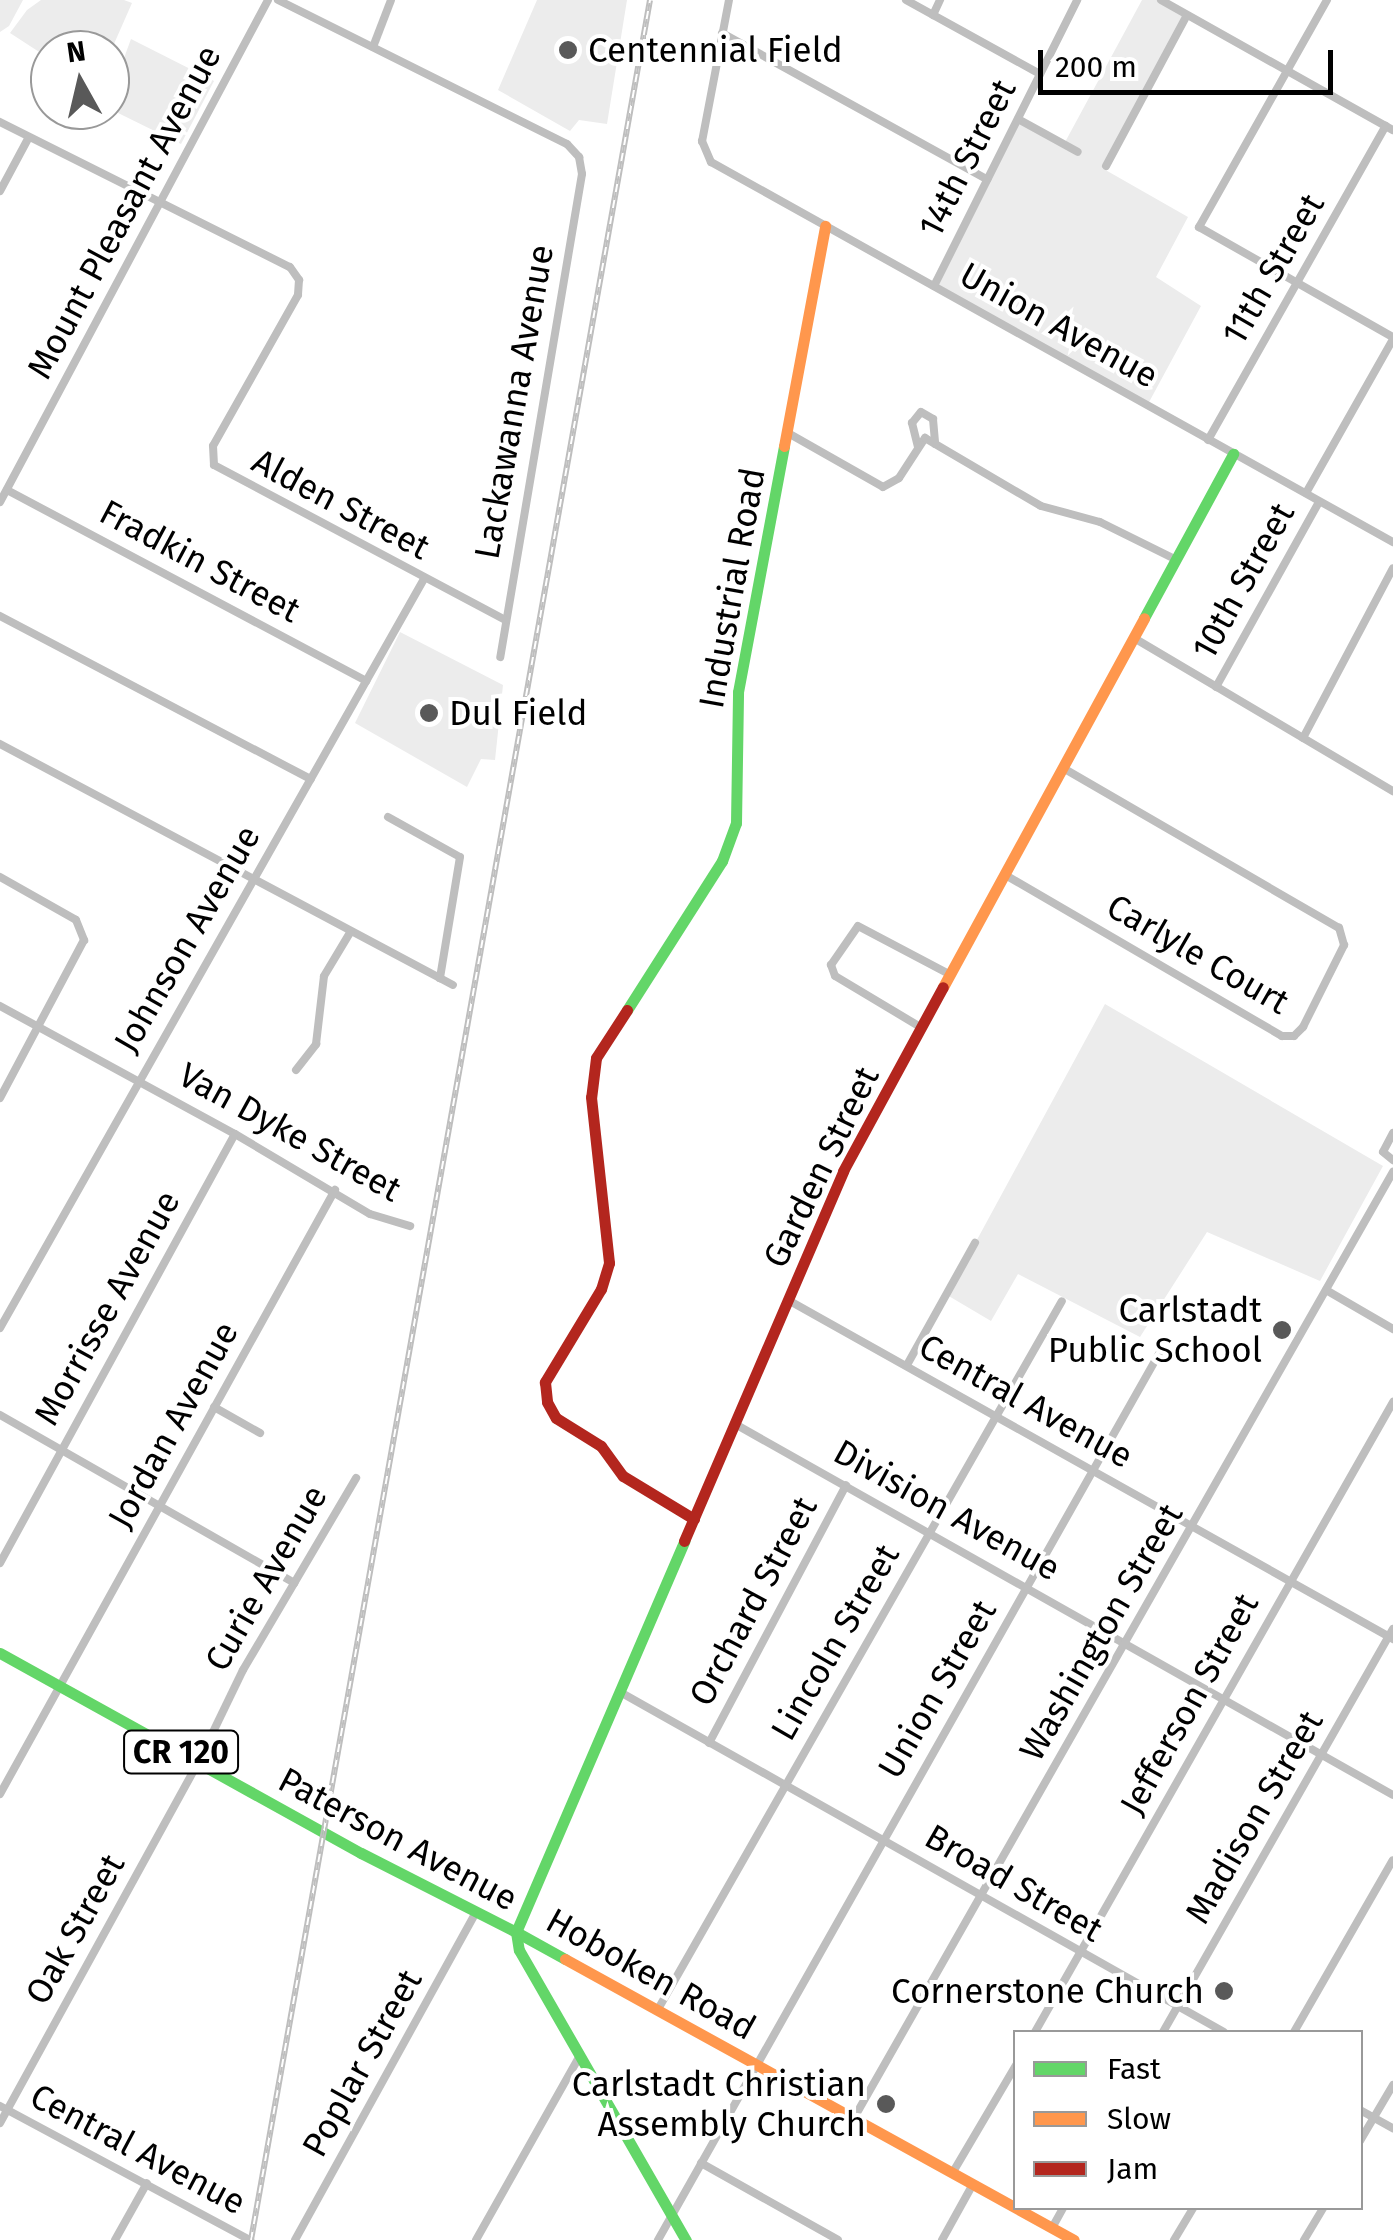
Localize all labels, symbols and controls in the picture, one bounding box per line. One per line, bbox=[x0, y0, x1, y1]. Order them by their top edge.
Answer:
place label: Centennial Field bbox=[588, 29, 843, 71]
north arrow bbox=[30, 30, 130, 130]
scale bar bbox=[1043, 30, 1338, 92]
text: N bbox=[65, 34, 88, 69]
street label: Mount Pleasant Avenue bbox=[18, 38, 230, 386]
marker: Centennial Field bbox=[557, 39, 579, 61]
text: 200 m bbox=[1055, 49, 1137, 85]
street label: 14th Street bbox=[909, 72, 1025, 244]
street label: 11th Street bbox=[1213, 186, 1333, 352]
street label: Lackawanna Avenue bbox=[466, 242, 562, 562]
street label: Union Avenue bbox=[953, 253, 1165, 397]
street label: Alden Street bbox=[245, 440, 437, 568]
street label: Industrial Road bbox=[690, 464, 774, 712]
street label: Fradkin Street bbox=[93, 491, 307, 631]
street label: 10th Street bbox=[1183, 496, 1303, 666]
place label: Dul Field bbox=[449, 692, 587, 734]
marker: Dul Field bbox=[418, 702, 440, 724]
street label: Johnson Avenue bbox=[105, 818, 269, 1060]
street label: Carlyle Court bbox=[1100, 885, 1296, 1023]
street label: Van Dyke Street bbox=[172, 1054, 408, 1210]
street label: Garden Street bbox=[754, 1060, 888, 1274]
street label: Morrisse Avenue bbox=[25, 1183, 189, 1433]
place label: Carlstadt Public School bbox=[1048, 1289, 1262, 1371]
street label: Jordan Avenue bbox=[99, 1314, 247, 1536]
marker: Carlstadt Public School bbox=[1271, 1319, 1293, 1341]
street label: Central Avenue bbox=[912, 1325, 1140, 1477]
street label: Division Avenue bbox=[827, 1431, 1067, 1589]
street label: Curie Avenue bbox=[196, 1478, 336, 1678]
street label: Orchard Street bbox=[680, 1489, 826, 1713]
street label: Washington Street bbox=[1010, 1496, 1192, 1768]
street label: Lincoln Street bbox=[762, 1537, 908, 1747]
street label: Jefferson Street bbox=[1111, 1586, 1267, 1822]
street label: Union Street bbox=[869, 1592, 1005, 1786]
street label: Madison Street bbox=[1176, 1703, 1332, 1931]
road number: CR 120 bbox=[121, 1725, 241, 1779]
street label: Paterson Avenue bbox=[271, 1758, 525, 1920]
street label: Broad Street bbox=[918, 1815, 1110, 1951]
street label: Oak Street bbox=[17, 1847, 133, 2011]
street label: Hoboken Road bbox=[539, 1899, 763, 2049]
street label: Poplar Street bbox=[293, 1962, 431, 2164]
place label: Cornerstone Church bbox=[891, 1970, 1204, 2012]
marker: Cornerstone Church bbox=[1213, 1980, 1235, 2002]
legend bbox=[1013, 2030, 1363, 2210]
text: Fast bbox=[1107, 2051, 1161, 2087]
place label: Carlstadt Christian Assembly Church bbox=[572, 2063, 866, 2145]
street label: Central Avenue bbox=[23, 2075, 253, 2223]
marker: Carlstadt Christian Assembly Church bbox=[875, 2093, 897, 2115]
text: Slow bbox=[1107, 2101, 1171, 2137]
text: Jam bbox=[1107, 2151, 1158, 2187]

